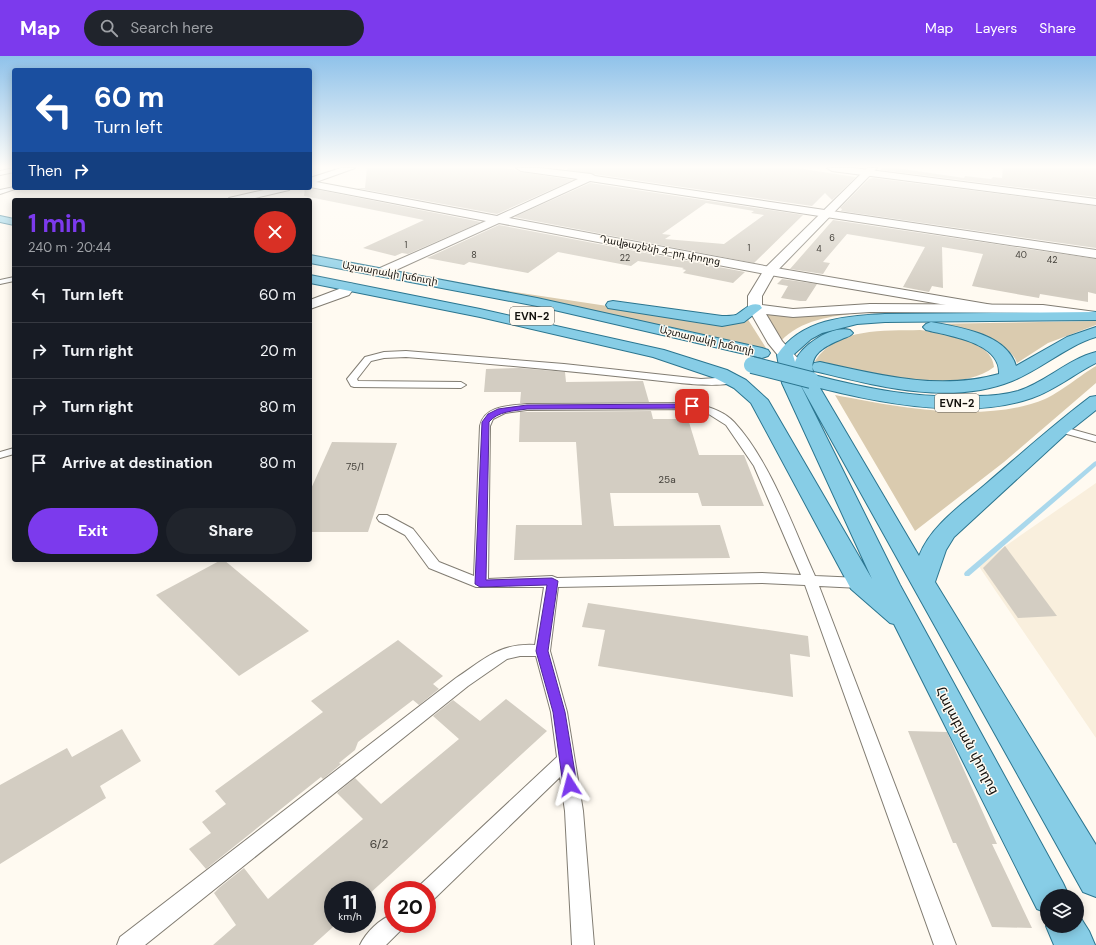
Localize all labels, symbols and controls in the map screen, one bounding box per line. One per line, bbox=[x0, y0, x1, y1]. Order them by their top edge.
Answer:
search box bbox=[84, 10, 364, 46]
text: Map bbox=[20, 16, 60, 41]
icon: search bbox=[98, 17, 120, 39]
text: Search here bbox=[130, 18, 213, 38]
text: Map bbox=[925, 19, 953, 37]
text: Layers bbox=[975, 19, 1017, 37]
text: Share bbox=[1039, 19, 1076, 37]
text: 60 m bbox=[94, 79, 164, 116]
icon: left bbox=[28, 84, 80, 136]
text: Turn left bbox=[94, 115, 163, 139]
icon: right bbox=[70, 160, 92, 182]
text: Then bbox=[28, 161, 62, 181]
text: 1 min bbox=[28, 208, 86, 239]
button: close bbox=[254, 211, 296, 253]
street label: Դավթաշենի 4-րդ փողոց bbox=[599, 232, 721, 268]
house number: 6 bbox=[829, 232, 835, 244]
text: 240 m · 20:44 bbox=[28, 239, 111, 256]
house number: 1 bbox=[405, 239, 408, 251]
house number: 1 bbox=[748, 242, 751, 254]
house number: 4 bbox=[816, 243, 822, 255]
house number: 8 bbox=[471, 249, 477, 261]
house number: 40 bbox=[1015, 249, 1027, 261]
house number: 22 bbox=[620, 252, 630, 264]
house number: 42 bbox=[1047, 254, 1057, 266]
street label: Աշտարակի խճուղի bbox=[341, 258, 439, 288]
icon: left bbox=[28, 284, 50, 306]
text: Turn left bbox=[62, 285, 123, 305]
text: 60 m bbox=[259, 285, 296, 305]
road number: EVN-2 bbox=[510, 307, 554, 325]
street label: Աշտարակի խճուղի bbox=[658, 323, 756, 357]
icon: right bbox=[28, 340, 50, 362]
text: Turn right bbox=[62, 341, 133, 361]
text: 20 m bbox=[260, 341, 296, 361]
pin bbox=[675, 389, 709, 423]
road number: EVN-2 bbox=[935, 394, 979, 412]
icon: arrive bbox=[681, 395, 703, 417]
icon: right bbox=[28, 396, 50, 418]
text: Turn right bbox=[62, 397, 133, 417]
text: 80 m bbox=[259, 397, 296, 417]
icon: arrive bbox=[28, 452, 50, 474]
text: Arrive at destination bbox=[62, 453, 213, 473]
text: 80 m bbox=[259, 453, 296, 473]
house number: 75/1 bbox=[346, 460, 364, 473]
house number: 25a bbox=[658, 473, 676, 486]
button: Exit bbox=[28, 508, 158, 554]
button: Share bbox=[166, 508, 296, 554]
street label: Հալաբյան փողոց bbox=[932, 683, 1004, 797]
position arrow bbox=[549, 764, 591, 806]
house number: 6/2 bbox=[370, 836, 388, 852]
speed limit sign: 20 bbox=[384, 881, 436, 933]
text: 11 bbox=[343, 889, 357, 915]
map controls bbox=[1040, 889, 1084, 933]
button: layers bbox=[1040, 889, 1084, 933]
text: km/h bbox=[338, 910, 362, 923]

